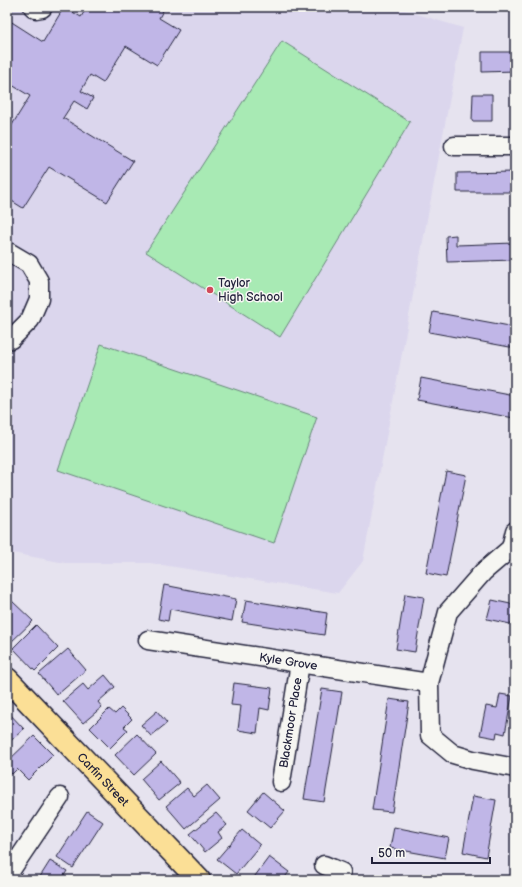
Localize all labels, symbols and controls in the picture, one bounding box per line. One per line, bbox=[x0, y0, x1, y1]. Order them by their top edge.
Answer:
place label: Taylor High School bbox=[218, 276, 283, 305]
marker: Taylor High School bbox=[205, 285, 215, 295]
street label: Kyle Grove bbox=[258, 650, 318, 673]
street label: Blackmoor Place bbox=[276, 676, 305, 769]
street label: Carfin Street bbox=[74, 750, 132, 810]
scale bar bbox=[372, 839, 490, 865]
text: 50 m bbox=[378, 846, 405, 861]

